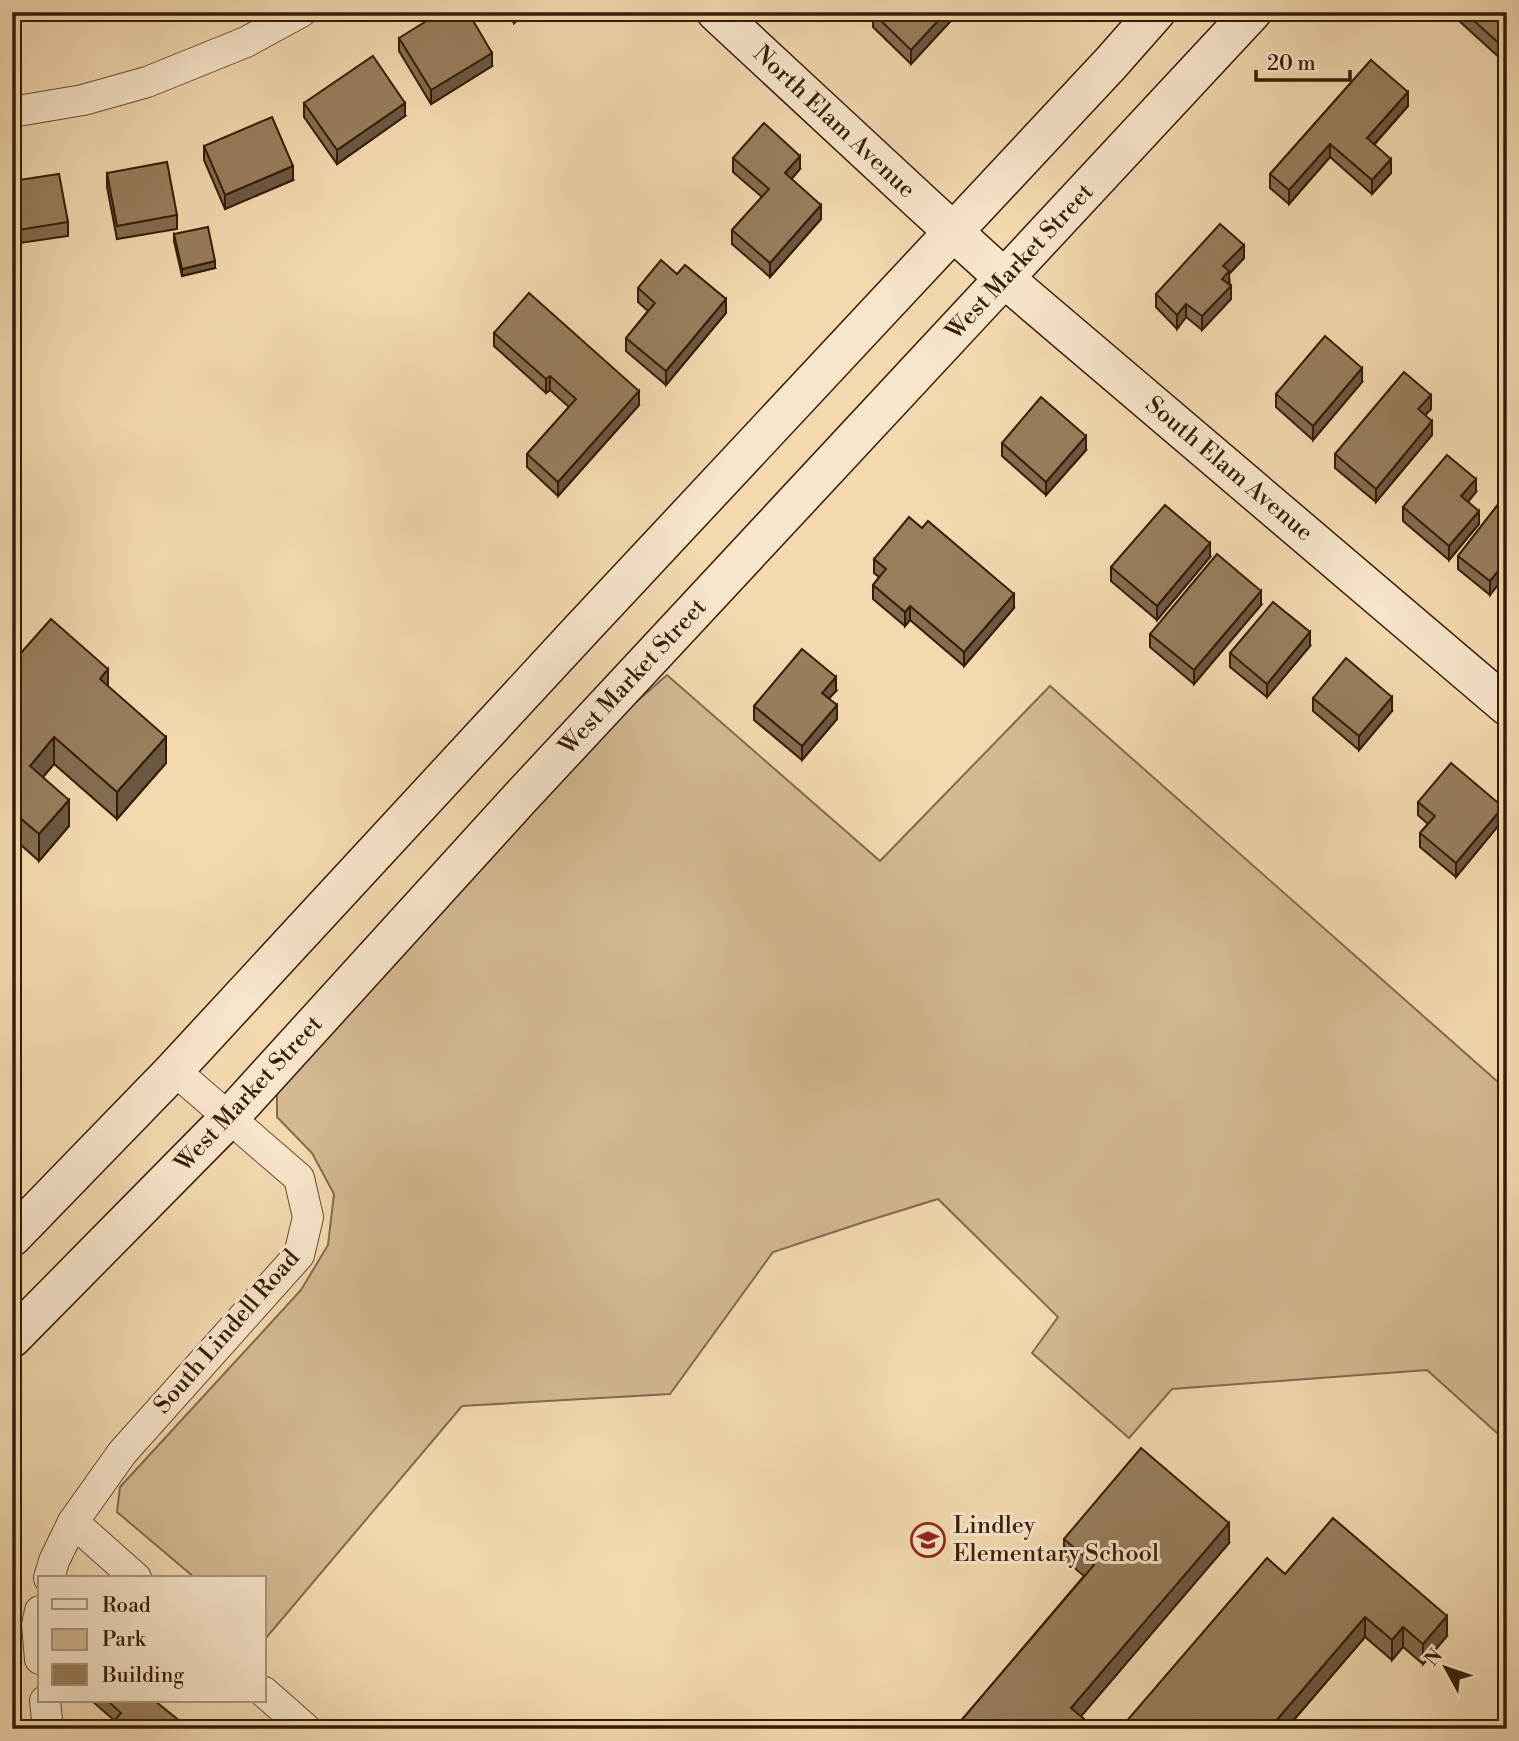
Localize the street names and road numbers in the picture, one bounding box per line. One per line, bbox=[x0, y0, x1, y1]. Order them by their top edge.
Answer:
street label: North Elam Avenue bbox=[747, 39, 921, 205]
street label: West Market Street bbox=[939, 177, 1101, 347]
street label: South Elam Avenue bbox=[1139, 390, 1319, 548]
street label: West Market Street bbox=[552, 592, 714, 762]
street label: West Market Street bbox=[168, 1009, 330, 1179]
street label: South Lindell Road bbox=[148, 1244, 307, 1420]

